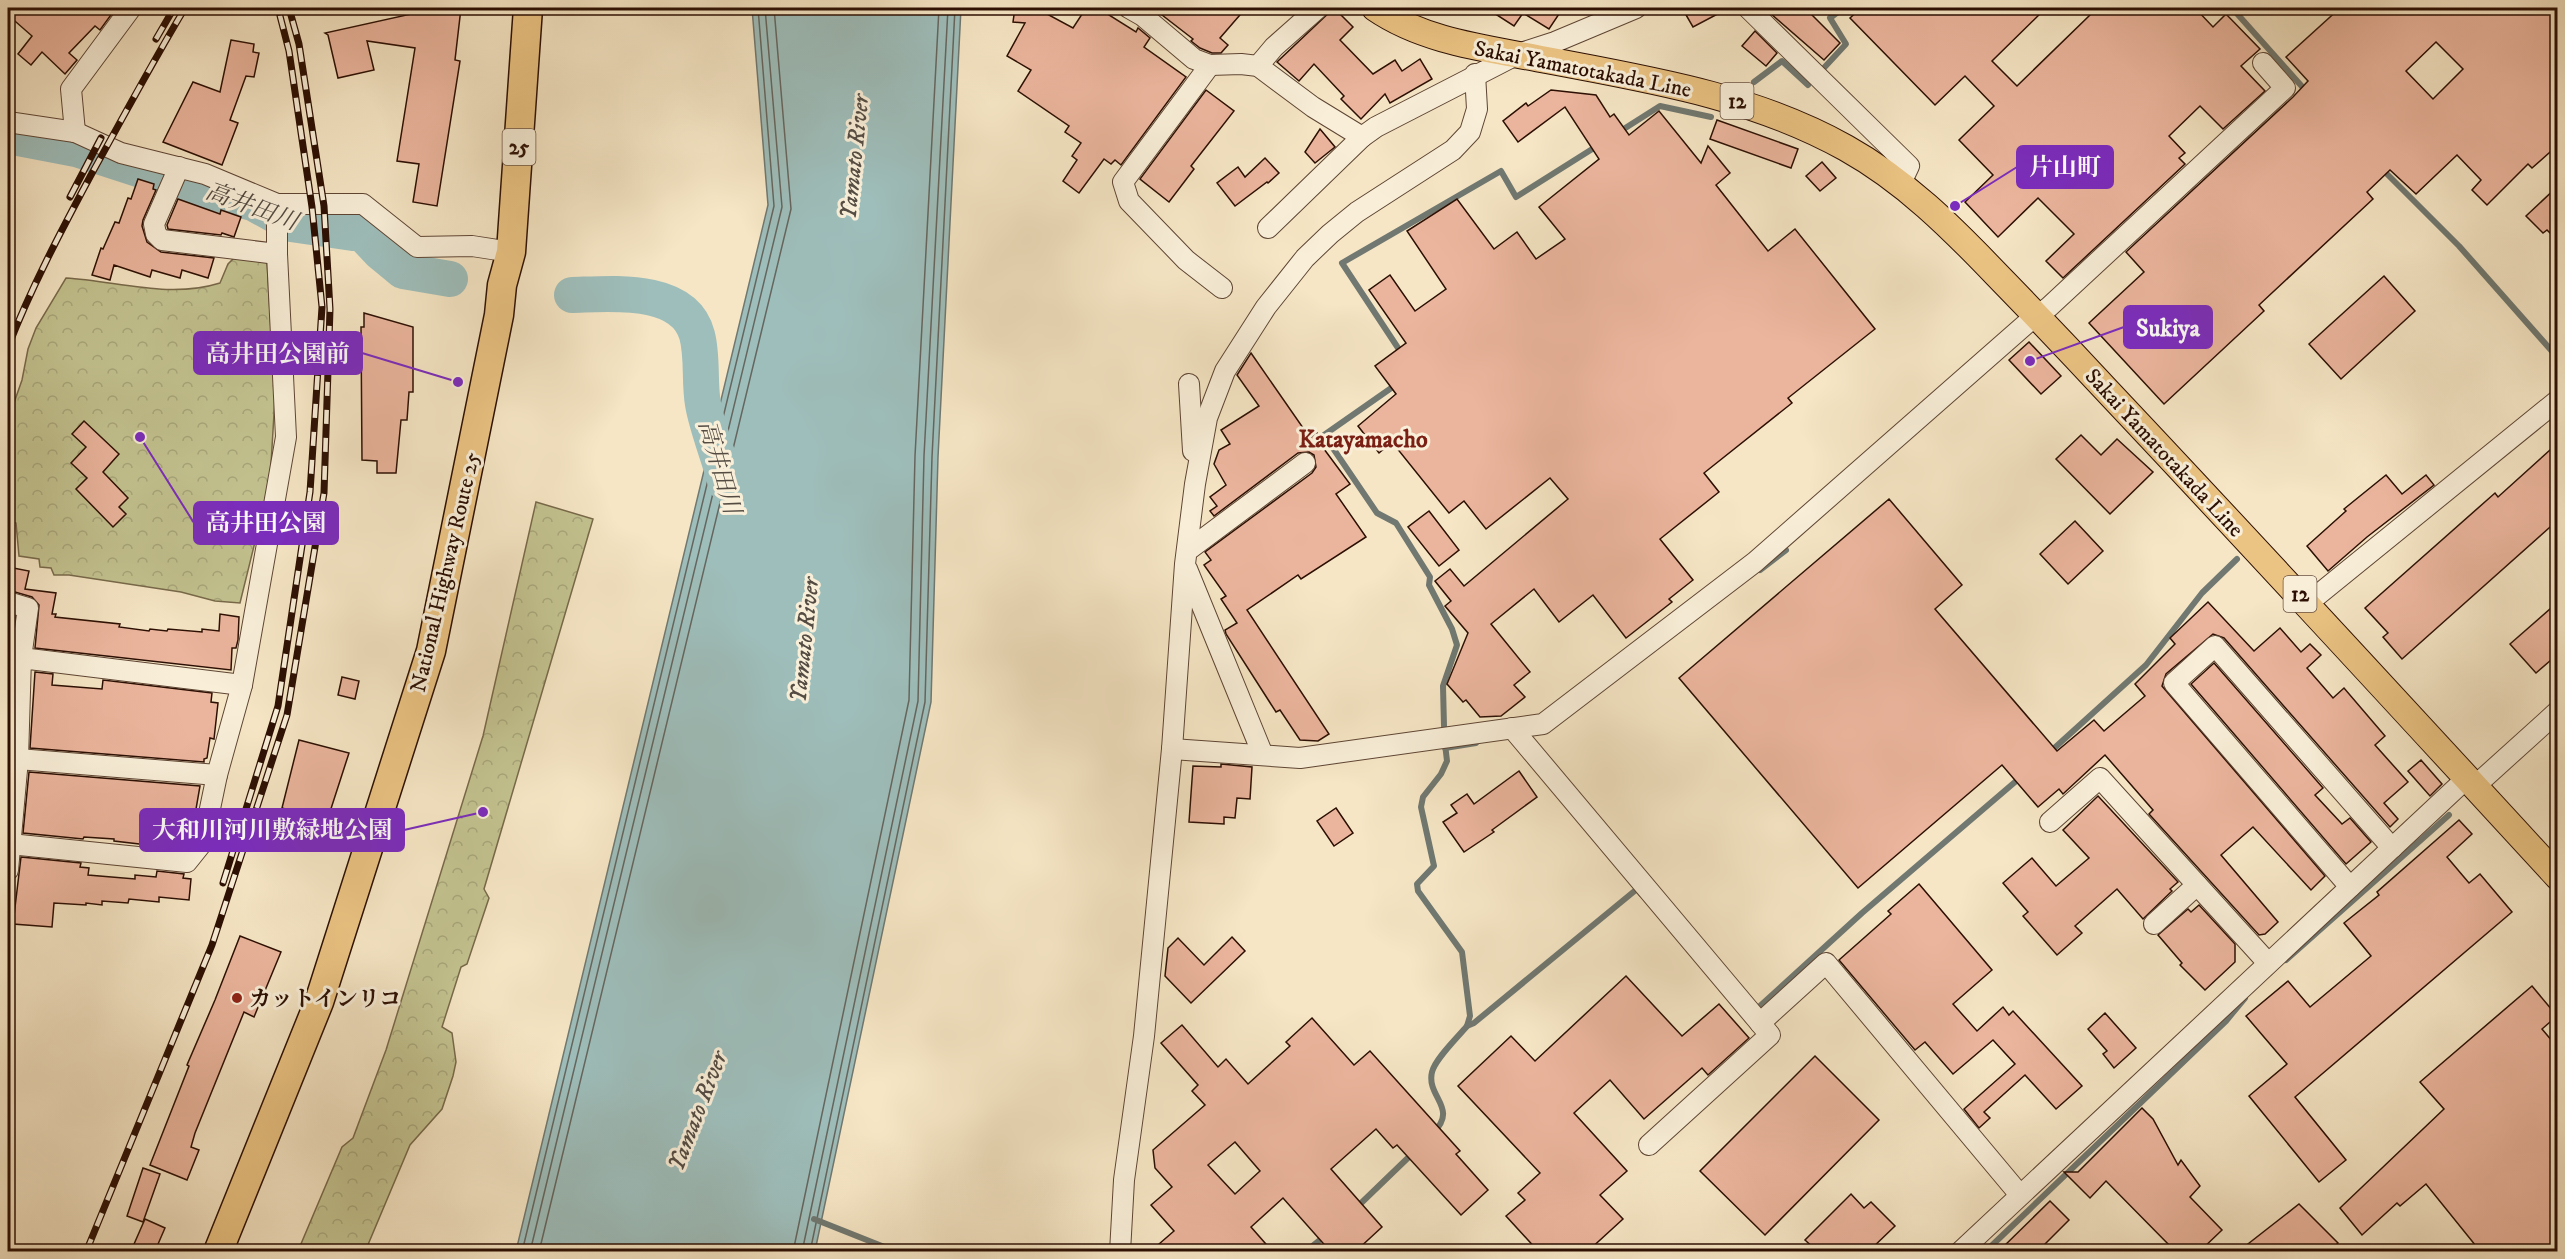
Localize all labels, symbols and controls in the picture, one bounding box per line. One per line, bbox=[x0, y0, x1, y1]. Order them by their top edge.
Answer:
street label: Sakai Yamatotakada Line bbox=[1472, 35, 1694, 104]
road number: 12 bbox=[1720, 83, 1754, 119]
water label: Yamato River bbox=[834, 91, 877, 221]
road number: 25 bbox=[502, 129, 536, 165]
callout: 片山町 bbox=[2017, 146, 2113, 188]
text: 片山町 bbox=[2029, 153, 2101, 183]
water label: 高井田川 bbox=[201, 176, 305, 238]
callout: Sukiya bbox=[2124, 306, 2212, 348]
text: Sukiya bbox=[2136, 314, 2201, 344]
callout: 高井田公園前 bbox=[194, 332, 362, 374]
text: 高井田公園前 bbox=[206, 340, 350, 370]
street label: Sakai Yamatotakada Line bbox=[2079, 363, 2249, 543]
water label: 高井田川 bbox=[691, 417, 748, 520]
district label: Katayamacho bbox=[1298, 425, 1428, 455]
street label: National Highway Route 25 bbox=[405, 450, 486, 695]
callout: 高井田公園 bbox=[194, 502, 338, 544]
text: 高井田公園 bbox=[206, 509, 326, 539]
water label: Yamato River bbox=[784, 574, 827, 704]
road number: 12 bbox=[2284, 576, 2316, 612]
callout: 大和川河川敷緑地公園 bbox=[140, 809, 404, 851]
text: 大和川河川敷緑地公園 bbox=[152, 816, 392, 846]
place label: カットインリコ bbox=[249, 986, 401, 1013]
marker: カットインリコ bbox=[230, 991, 244, 1005]
water label: Yamato River bbox=[661, 1045, 735, 1175]

